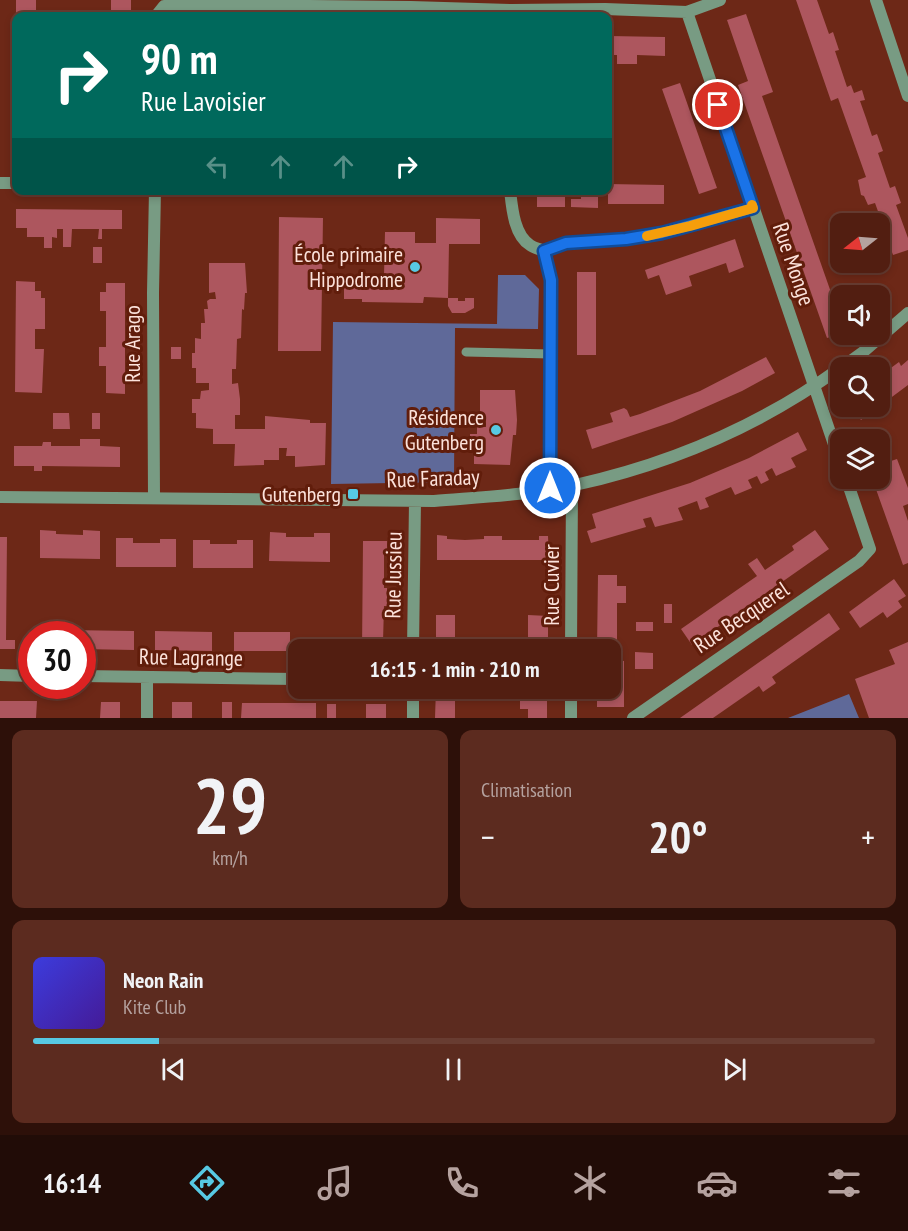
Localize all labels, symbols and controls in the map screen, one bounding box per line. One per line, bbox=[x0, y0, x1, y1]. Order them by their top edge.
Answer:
text: 90 m bbox=[141, 31, 218, 86]
icon: right bbox=[42, 36, 120, 114]
pin bbox=[692, 79, 743, 130]
text: Rue Lavoisier bbox=[141, 84, 266, 118]
icon: arrive bbox=[701, 88, 734, 121]
icon: left bbox=[201, 150, 234, 183]
icon: ahead bbox=[264, 150, 297, 183]
icon: ahead bbox=[327, 150, 360, 183]
icon: right bbox=[390, 150, 423, 183]
north arrow bbox=[830, 213, 890, 273]
map controls bbox=[830, 213, 890, 489]
street label: Rue Monge bbox=[767, 219, 821, 309]
place label: École primaire Hippodrome bbox=[294, 240, 403, 293]
marker: École primaire Hippodrome bbox=[408, 260, 422, 274]
button: sound bbox=[830, 285, 890, 345]
street label: Rue Arago bbox=[118, 305, 146, 383]
button: search bbox=[830, 357, 890, 417]
place label: Résidence Gutenberg bbox=[405, 403, 484, 456]
marker: Résidence Gutenberg bbox=[489, 423, 503, 437]
button: layers bbox=[830, 429, 890, 489]
position arrow bbox=[518, 456, 582, 520]
street label: Rue Faraday bbox=[386, 462, 481, 494]
place label: Gutenberg bbox=[262, 480, 341, 508]
marker: Gutenberg bbox=[346, 487, 360, 501]
street label: Rue Jussieu bbox=[378, 531, 408, 619]
street label: Rue Cuvier bbox=[537, 544, 565, 626]
street label: Rue Becquerel bbox=[688, 574, 795, 659]
speed limit sign: 30 bbox=[18, 621, 96, 699]
street label: Rue Lagrange bbox=[139, 642, 243, 672]
text: 16:15 · 1 min · 210 m bbox=[369, 655, 540, 683]
text: 29 bbox=[193, 755, 267, 856]
text: Climatisation bbox=[481, 777, 572, 803]
text: 20° bbox=[648, 807, 708, 865]
text: − bbox=[481, 815, 495, 858]
text: + bbox=[861, 815, 875, 858]
text: km/h bbox=[212, 845, 248, 871]
text: Neon Rain bbox=[123, 966, 203, 994]
text: Kite Club bbox=[123, 994, 186, 1020]
icon: previous bbox=[157, 1053, 190, 1086]
icon: pause bbox=[437, 1053, 470, 1086]
icon: next bbox=[718, 1053, 751, 1086]
icon: directions bbox=[186, 1162, 228, 1204]
icon: music bbox=[314, 1162, 356, 1204]
icon: phone bbox=[441, 1162, 483, 1204]
icon: climate bbox=[569, 1162, 611, 1204]
icon: car bbox=[696, 1162, 738, 1204]
icon: filters bbox=[823, 1162, 865, 1204]
text: 16:14 bbox=[43, 1166, 101, 1200]

